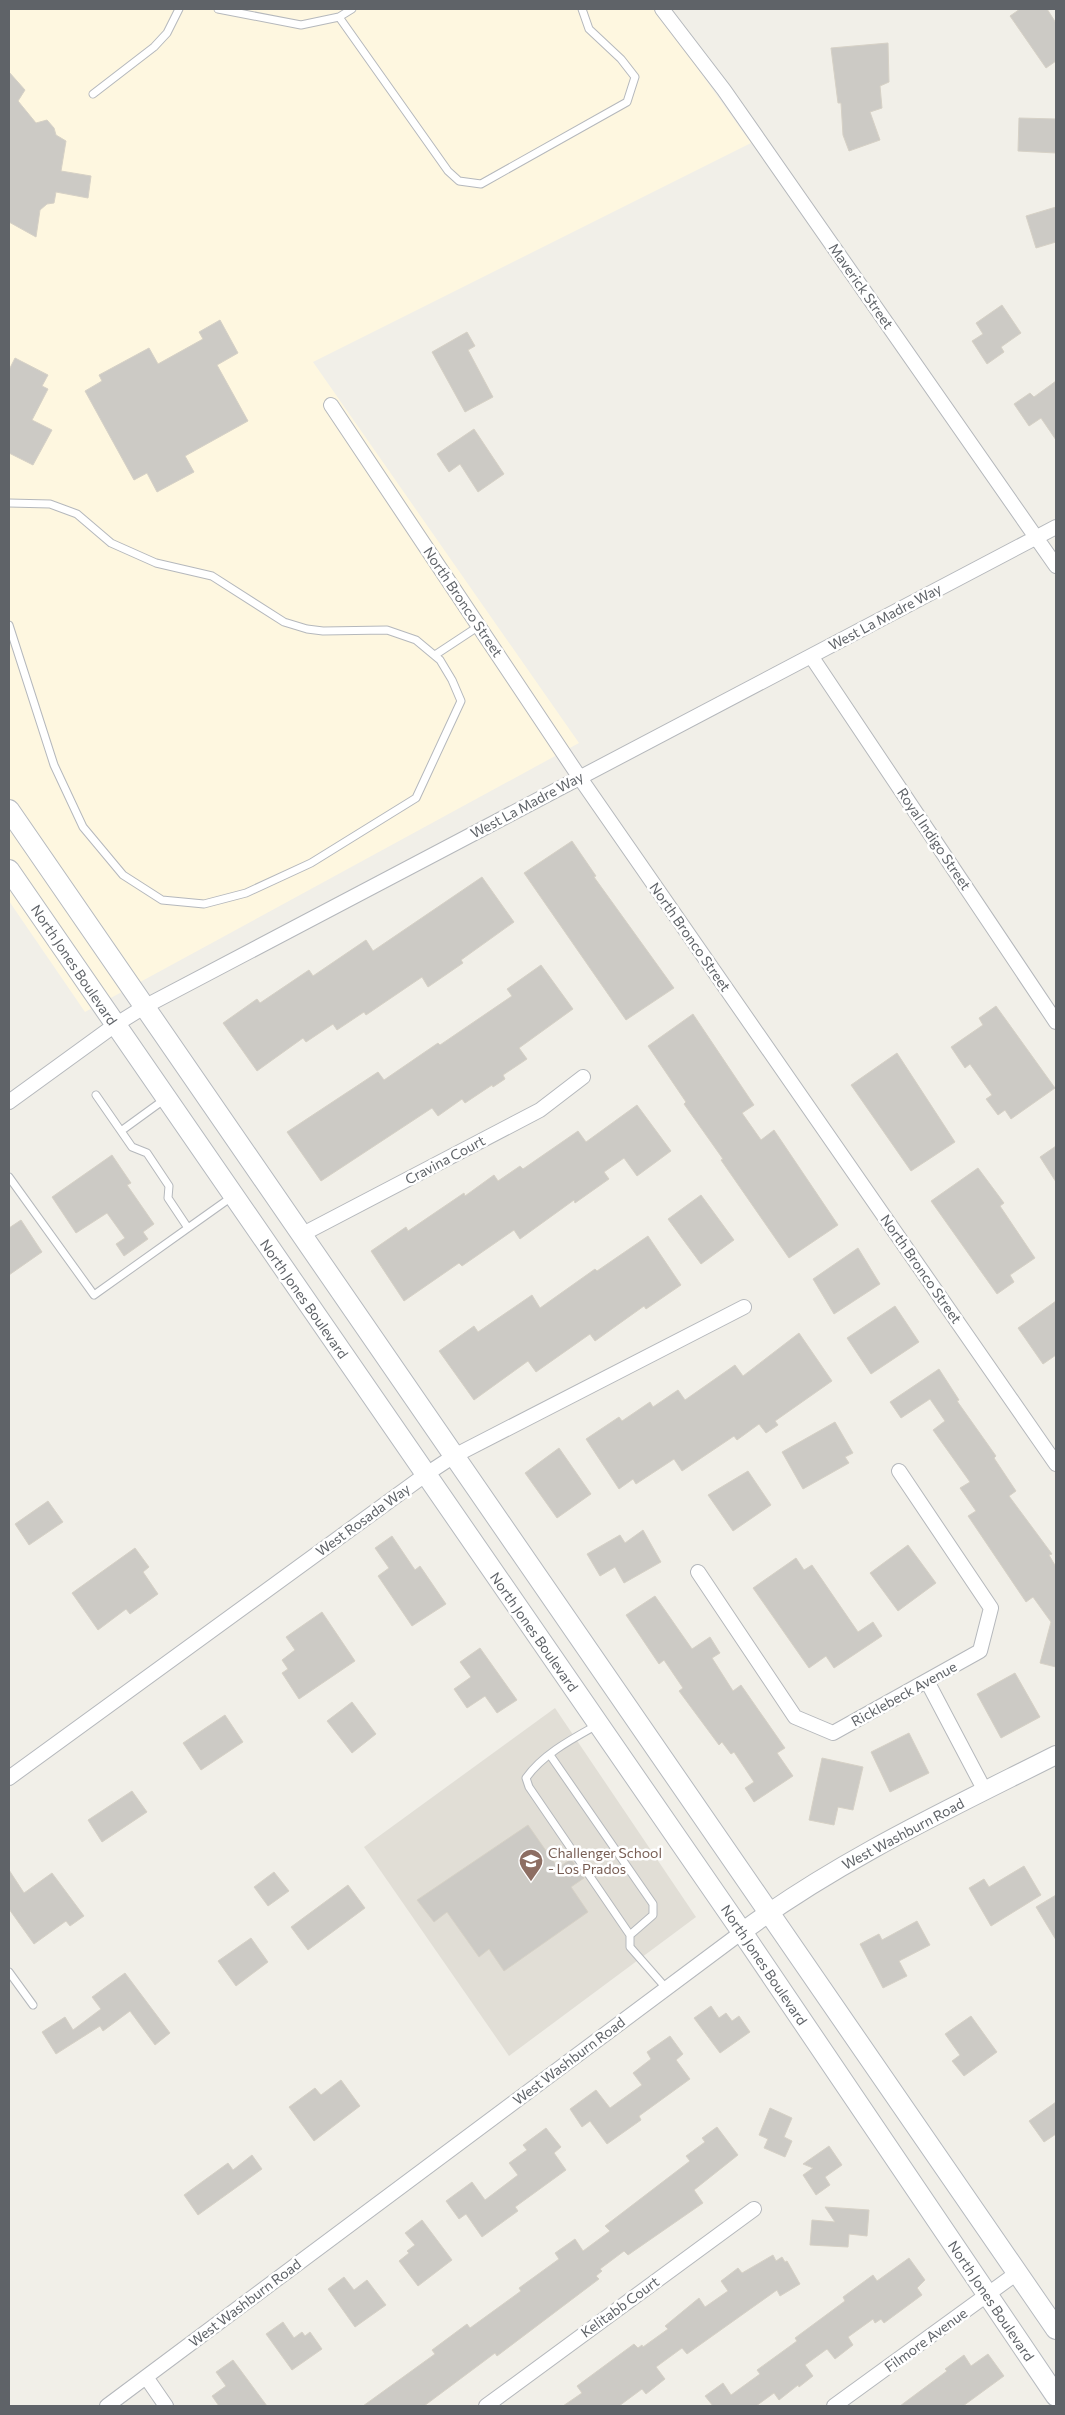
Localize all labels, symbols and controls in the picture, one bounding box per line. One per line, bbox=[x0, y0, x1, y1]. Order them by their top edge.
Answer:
street label: Maverick Street bbox=[826, 240, 897, 332]
street label: North Bronco Street bbox=[420, 543, 507, 660]
street label: West La Madre Way bbox=[825, 580, 944, 654]
street label: West La Madre Way bbox=[467, 768, 586, 842]
street label: Royal Indigo Street bbox=[894, 784, 975, 893]
street label: North Bronco Street bbox=[646, 879, 735, 995]
street label: North Jones Boulevard bbox=[28, 901, 121, 1028]
street label: Cravina Court bbox=[402, 1131, 488, 1188]
street label: North Bronco Street bbox=[877, 1211, 966, 1327]
street label: North Jones Boulevard bbox=[257, 1236, 352, 1362]
street label: West Rosada Way bbox=[312, 1480, 413, 1559]
street label: North Jones Boulevard bbox=[487, 1569, 582, 1695]
street label: Ricklebeck Avenue bbox=[848, 1658, 959, 1730]
street label: West Washburn Road bbox=[839, 1794, 967, 1873]
place label: Challenger School - Los Prados bbox=[548, 1844, 662, 1877]
school or university icon: Challenger School - Los Prados bbox=[518, 1848, 544, 1882]
street label: North Jones Boulevard bbox=[718, 1901, 811, 2028]
street label: West Washburn Road bbox=[509, 2013, 628, 2108]
street label: North Jones Boulevard bbox=[945, 2237, 1038, 2364]
street label: West Washburn Road bbox=[185, 2255, 304, 2350]
street label: Kelitabb Court bbox=[577, 2272, 662, 2341]
street label: Filmore Avenue bbox=[881, 2304, 970, 2375]

